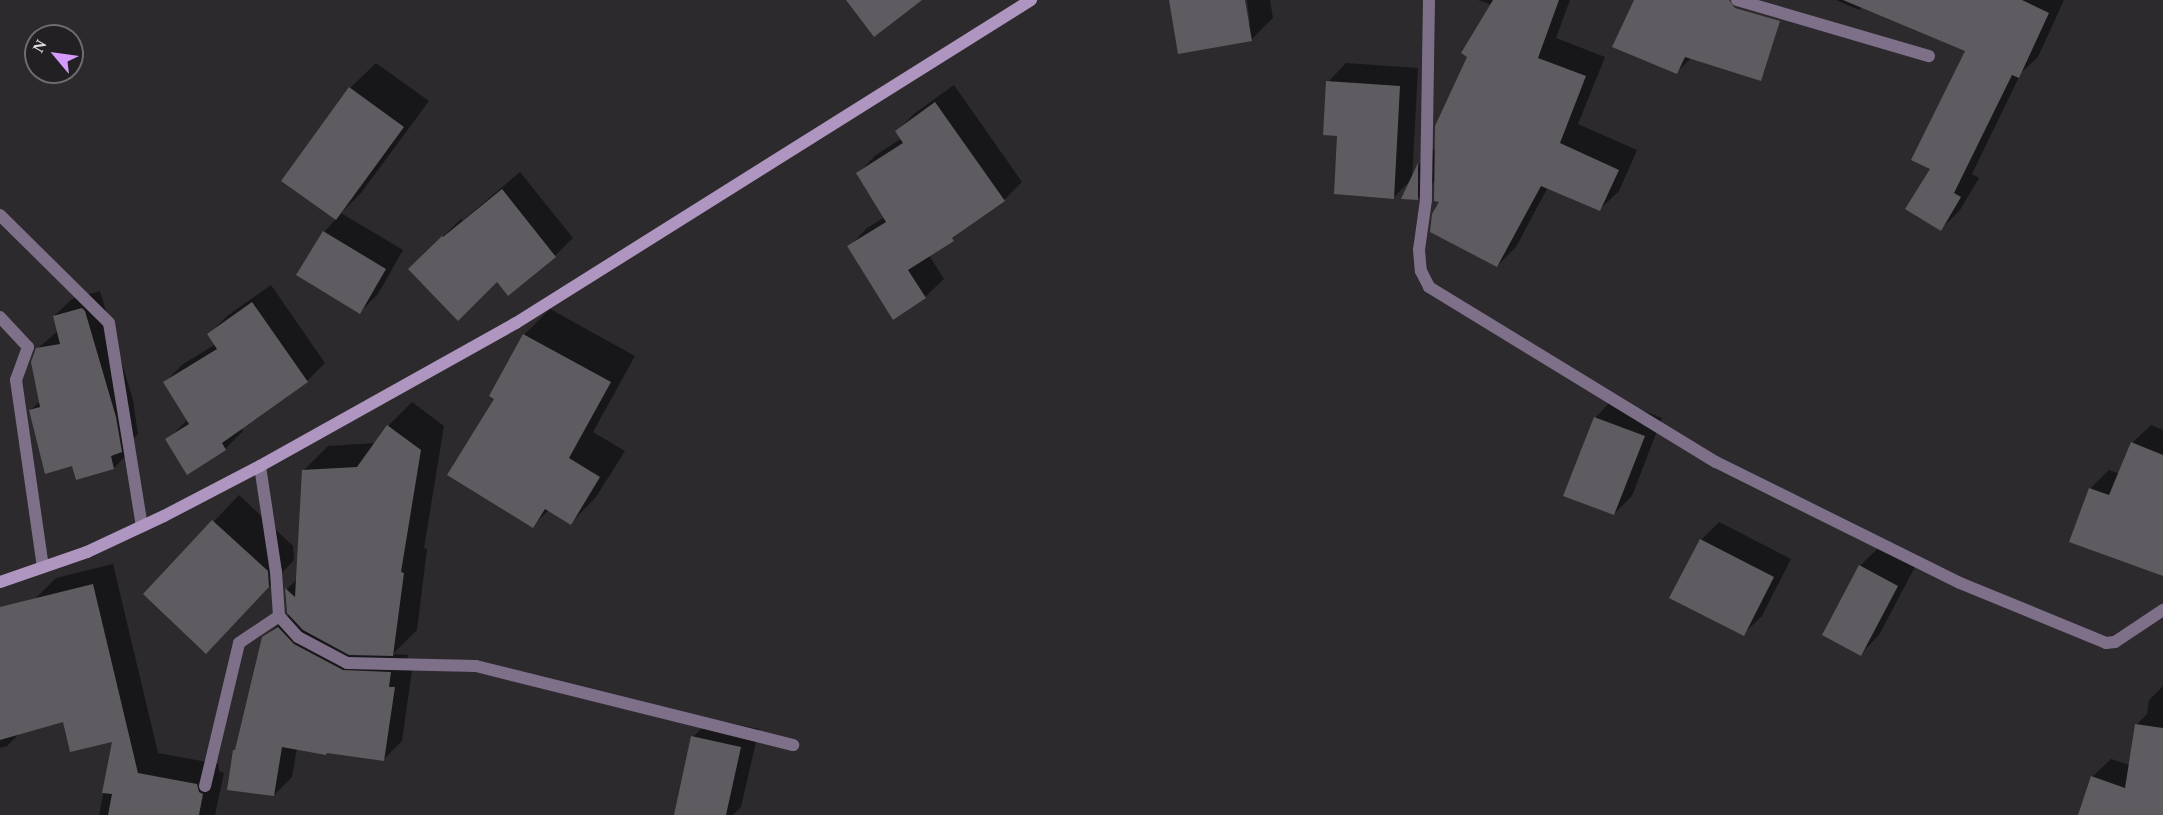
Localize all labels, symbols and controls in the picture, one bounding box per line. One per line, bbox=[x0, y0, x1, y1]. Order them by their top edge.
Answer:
north arrow bbox=[24, 24, 84, 84]
text: N bbox=[29, 37, 50, 55]

